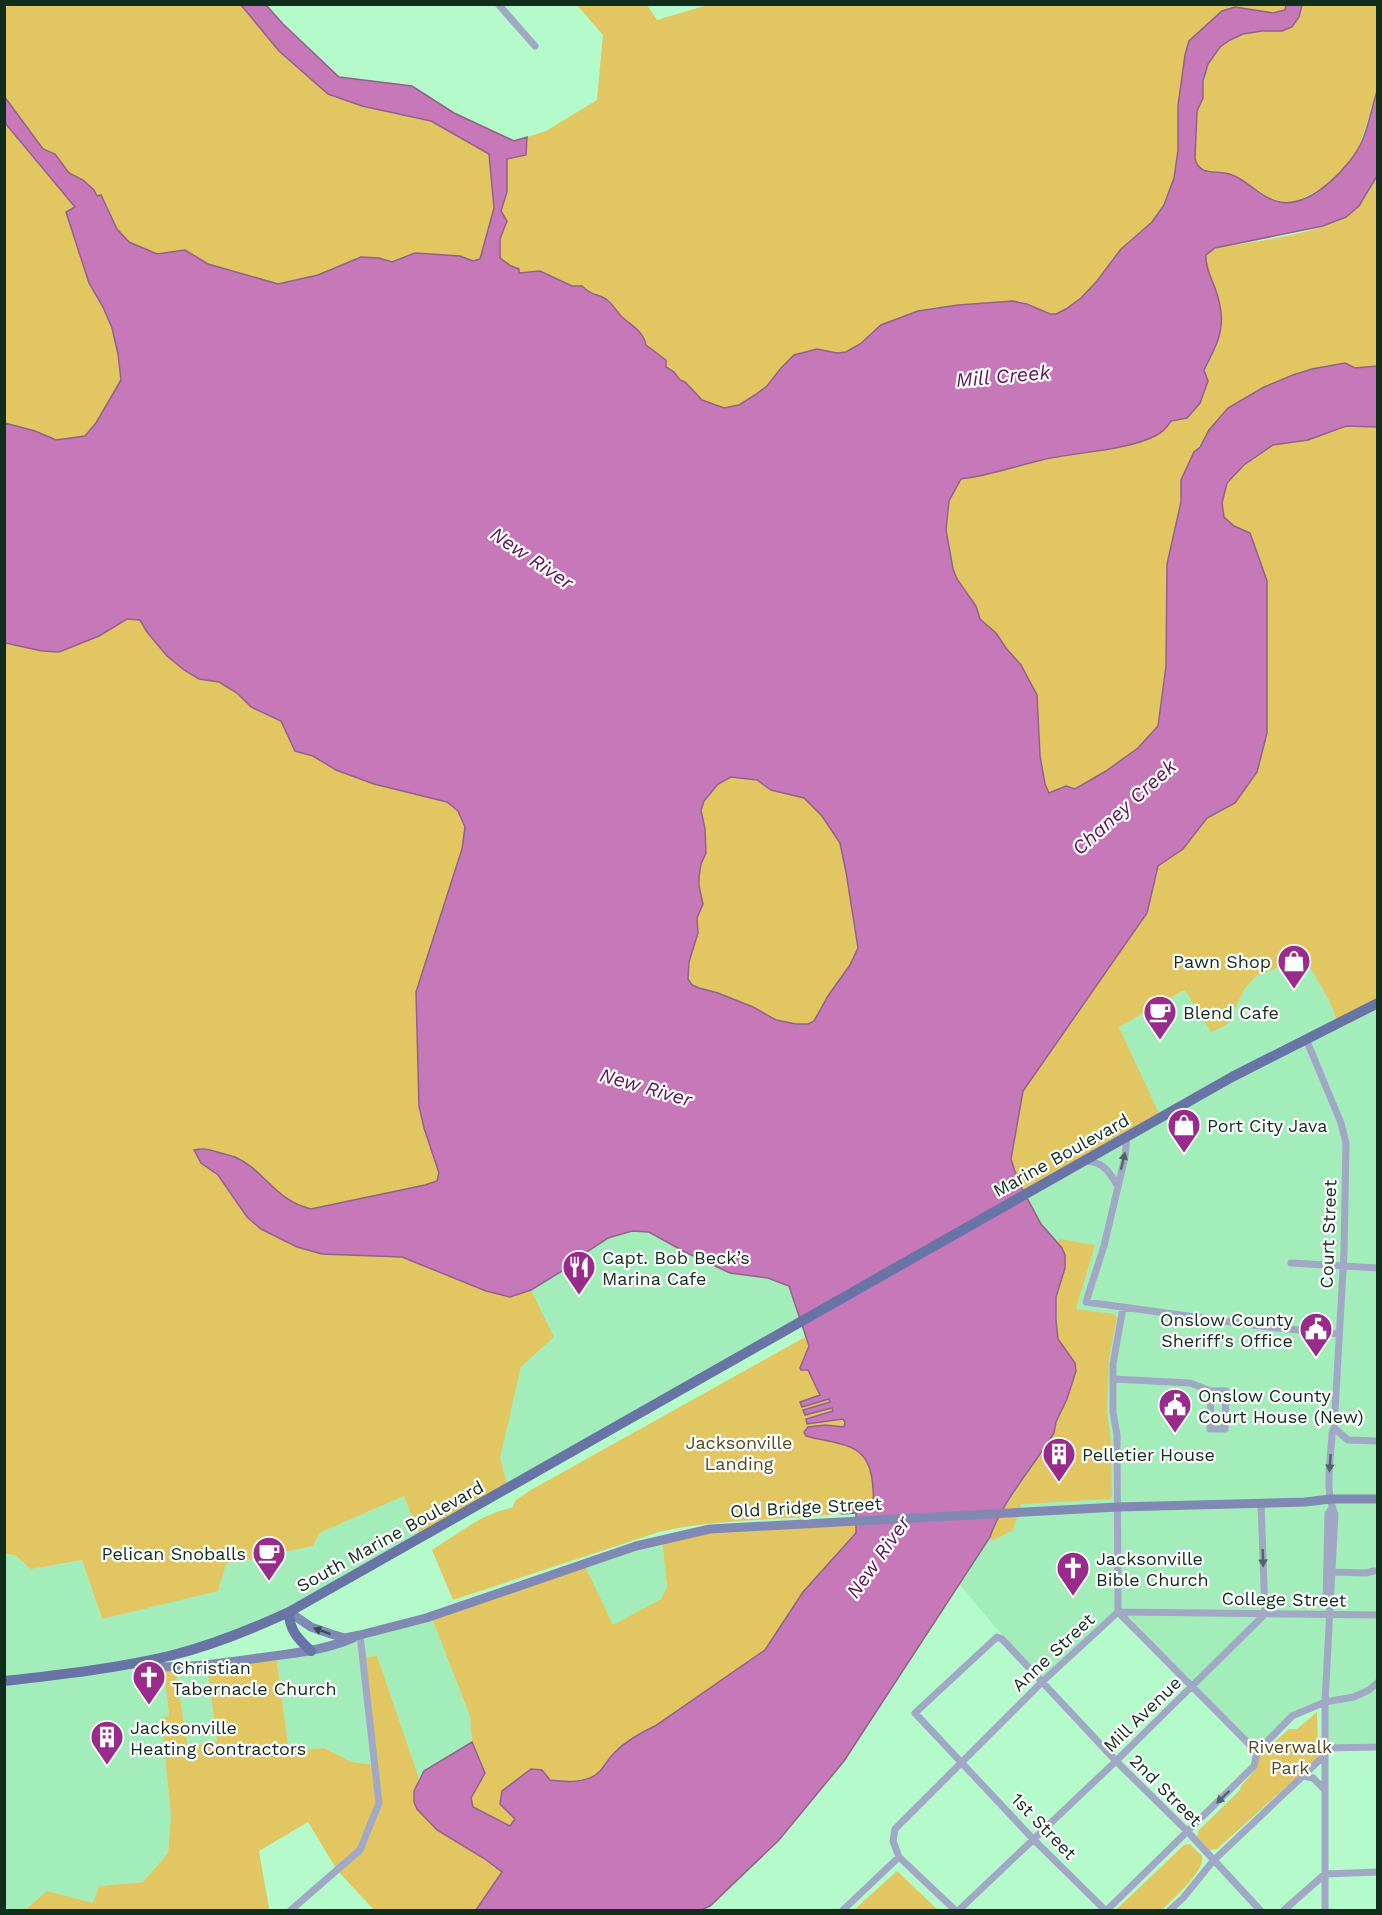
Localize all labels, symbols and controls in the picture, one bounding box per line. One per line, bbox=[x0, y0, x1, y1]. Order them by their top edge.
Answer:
water label: Mill Creek bbox=[955, 360, 1052, 392]
water label: New River bbox=[486, 522, 579, 595]
water label: Chaney Creek bbox=[1067, 753, 1182, 860]
shop icon: Pawn Shop bbox=[1276, 943, 1312, 990]
place label: Pawn Shop bbox=[1173, 951, 1271, 972]
cafe icon: Blend Cafe bbox=[1142, 994, 1178, 1041]
place label: Blend Cafe bbox=[1183, 1002, 1279, 1023]
water label: New River bbox=[597, 1062, 696, 1112]
shop icon: Port City Java bbox=[1166, 1107, 1202, 1154]
street label: Marine Boulevard bbox=[989, 1109, 1133, 1201]
place label: Port City Java bbox=[1207, 1115, 1327, 1136]
one-way arrow bbox=[1119, 1152, 1129, 1171]
street label: Court Street bbox=[1316, 1179, 1340, 1289]
place label: Capt. Bob Beck’s Marina Cafe bbox=[602, 1247, 750, 1289]
restaurant icon: Capt. Bob Beck’s Marina Cafe bbox=[561, 1249, 597, 1296]
place label: Onslow County Sheriff's Office bbox=[1160, 1309, 1294, 1351]
public building icon: Onslow County Sheriff's Office bbox=[1298, 1311, 1334, 1358]
place label: Onslow County Court House (New) bbox=[1198, 1385, 1364, 1427]
public building icon: Onslow County Court House (New) bbox=[1157, 1387, 1193, 1434]
park label: Jacksonville Landing bbox=[686, 1432, 792, 1474]
building icon: Pelletier House bbox=[1041, 1436, 1077, 1483]
place label: Pelletier House bbox=[1082, 1444, 1215, 1465]
one-way arrow bbox=[1326, 1454, 1335, 1473]
street label: South Marine Boulevard bbox=[293, 1476, 487, 1596]
street label: Old Bridge Street bbox=[730, 1493, 883, 1521]
water label: New River bbox=[841, 1510, 916, 1603]
cafe icon: Pelican Snoballs bbox=[251, 1535, 287, 1582]
place label: Pelican Snoballs bbox=[102, 1543, 246, 1564]
place label: Jacksonville Bible Church bbox=[1096, 1548, 1209, 1590]
one-way arrow bbox=[1258, 1549, 1267, 1568]
church icon: Jacksonville Bible Church bbox=[1055, 1550, 1091, 1597]
street label: College Street bbox=[1221, 1587, 1347, 1611]
street label: Anne Street bbox=[1007, 1608, 1099, 1695]
one-way arrow bbox=[313, 1626, 331, 1636]
place label: Christian Tabernacle Church bbox=[172, 1657, 337, 1699]
church icon: Christian Tabernacle Church bbox=[131, 1659, 167, 1706]
street label: Mill Avenue bbox=[1099, 1672, 1185, 1756]
place label: Jacksonville Heating Contractors bbox=[130, 1717, 306, 1759]
building icon: Jacksonville Heating Contractors bbox=[89, 1719, 125, 1766]
park label: Riverwalk Park bbox=[1248, 1736, 1332, 1778]
street label: 2nd Street bbox=[1126, 1750, 1207, 1831]
street label: 1st Street bbox=[1007, 1788, 1081, 1864]
one-way arrow bbox=[1215, 1790, 1230, 1804]

